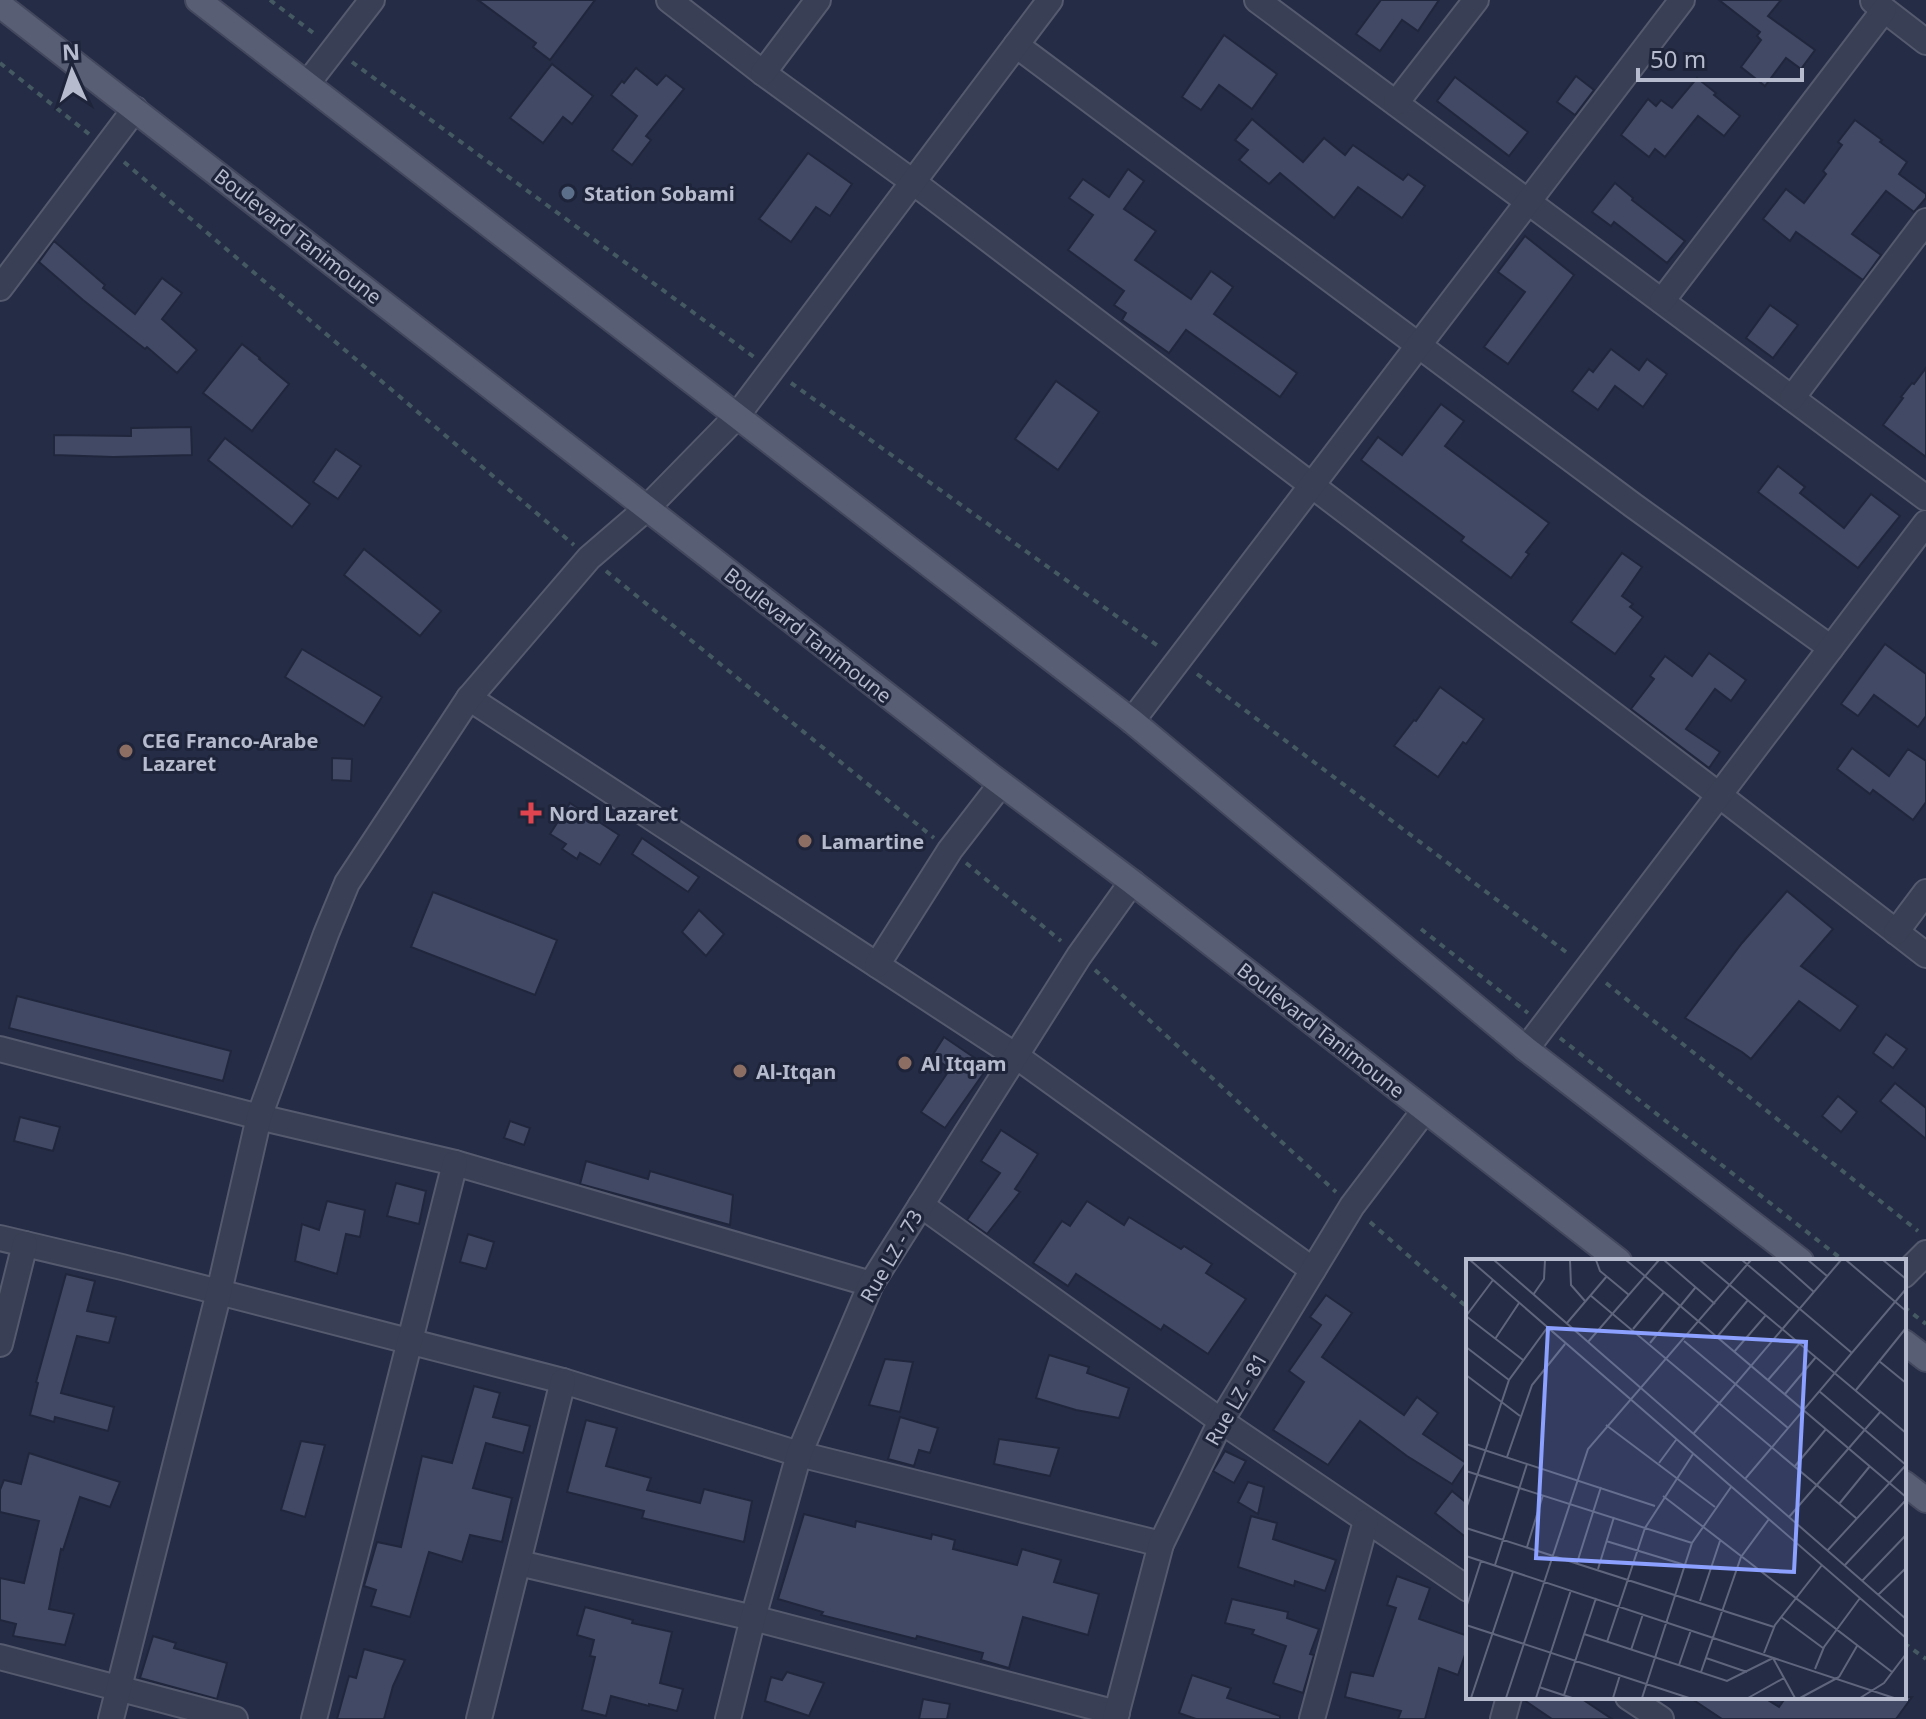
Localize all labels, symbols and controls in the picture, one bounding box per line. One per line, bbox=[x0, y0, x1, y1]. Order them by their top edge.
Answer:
north arrow bbox=[32, 32, 112, 112]
scale bar bbox=[1638, 32, 1802, 82]
text: N bbox=[61, 36, 81, 66]
text: 50 m bbox=[1650, 42, 1706, 75]
street label: Boulevard Tanimoune bbox=[209, 162, 387, 310]
place label: Station Sobami bbox=[584, 180, 735, 207]
marker: Station Sobami bbox=[559, 184, 577, 202]
street label: Boulevard Tanimoune bbox=[719, 561, 897, 709]
place label: CEG Franco-Arabe Lazaret bbox=[142, 727, 318, 777]
marker: CEG Franco-Arabe Lazaret bbox=[117, 742, 135, 760]
place label: Nord Lazaret bbox=[549, 800, 679, 827]
marker: Nord Lazaret bbox=[520, 802, 542, 824]
place label: Lamartine bbox=[821, 828, 924, 855]
marker: Lamartine bbox=[796, 832, 814, 850]
street label: Boulevard Tanimoune bbox=[1232, 956, 1410, 1104]
place label: Al Itqam bbox=[921, 1050, 1007, 1077]
marker: Al Itqam bbox=[896, 1054, 914, 1072]
place label: Al-Itqan bbox=[756, 1058, 836, 1085]
marker: Al-Itqan bbox=[731, 1062, 749, 1080]
street label: Rue LZ - 73 bbox=[854, 1205, 928, 1307]
inset map bbox=[1466, 1259, 1906, 1699]
street label: Rue LZ - 81 bbox=[1199, 1348, 1273, 1450]

